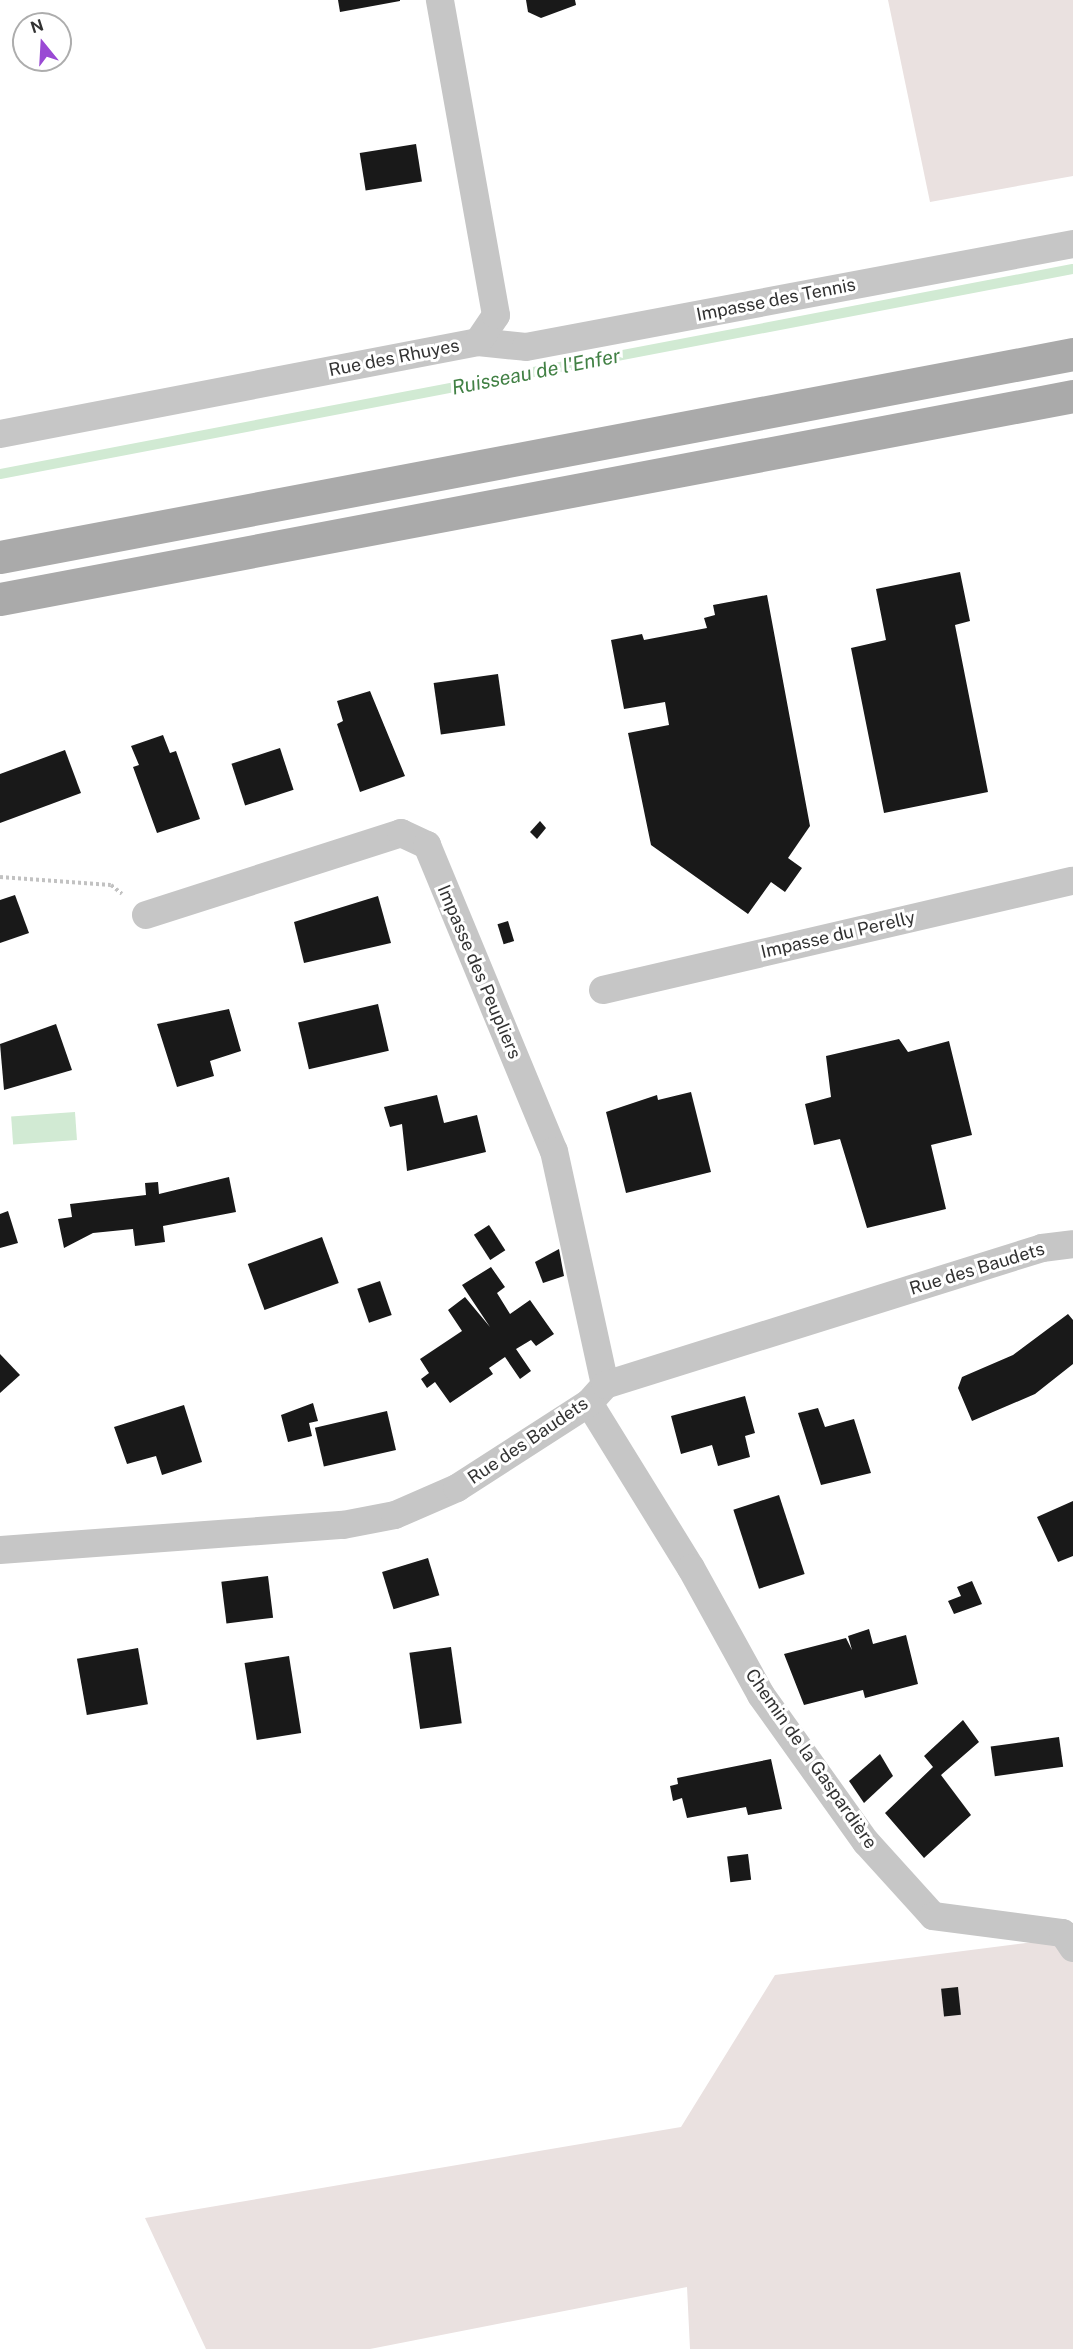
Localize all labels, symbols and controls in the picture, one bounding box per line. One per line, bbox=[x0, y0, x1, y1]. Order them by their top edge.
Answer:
north arrow bbox=[12, 12, 72, 72]
text: N bbox=[28, 15, 46, 37]
street label: Impasse des Tennis bbox=[694, 274, 858, 326]
street label: Rue des Rhuyes bbox=[327, 335, 461, 381]
water label: Ruisseau de l'Enfer bbox=[449, 344, 623, 400]
street label: Impasse des Peupliers bbox=[433, 882, 525, 1062]
street label: Impasse du Perelly bbox=[759, 907, 917, 963]
street label: Rue des Baudets bbox=[907, 1238, 1047, 1300]
street label: Rue des Baudets bbox=[464, 1393, 592, 1489]
street label: Chemin de la Gaspardière bbox=[740, 1665, 882, 1853]

